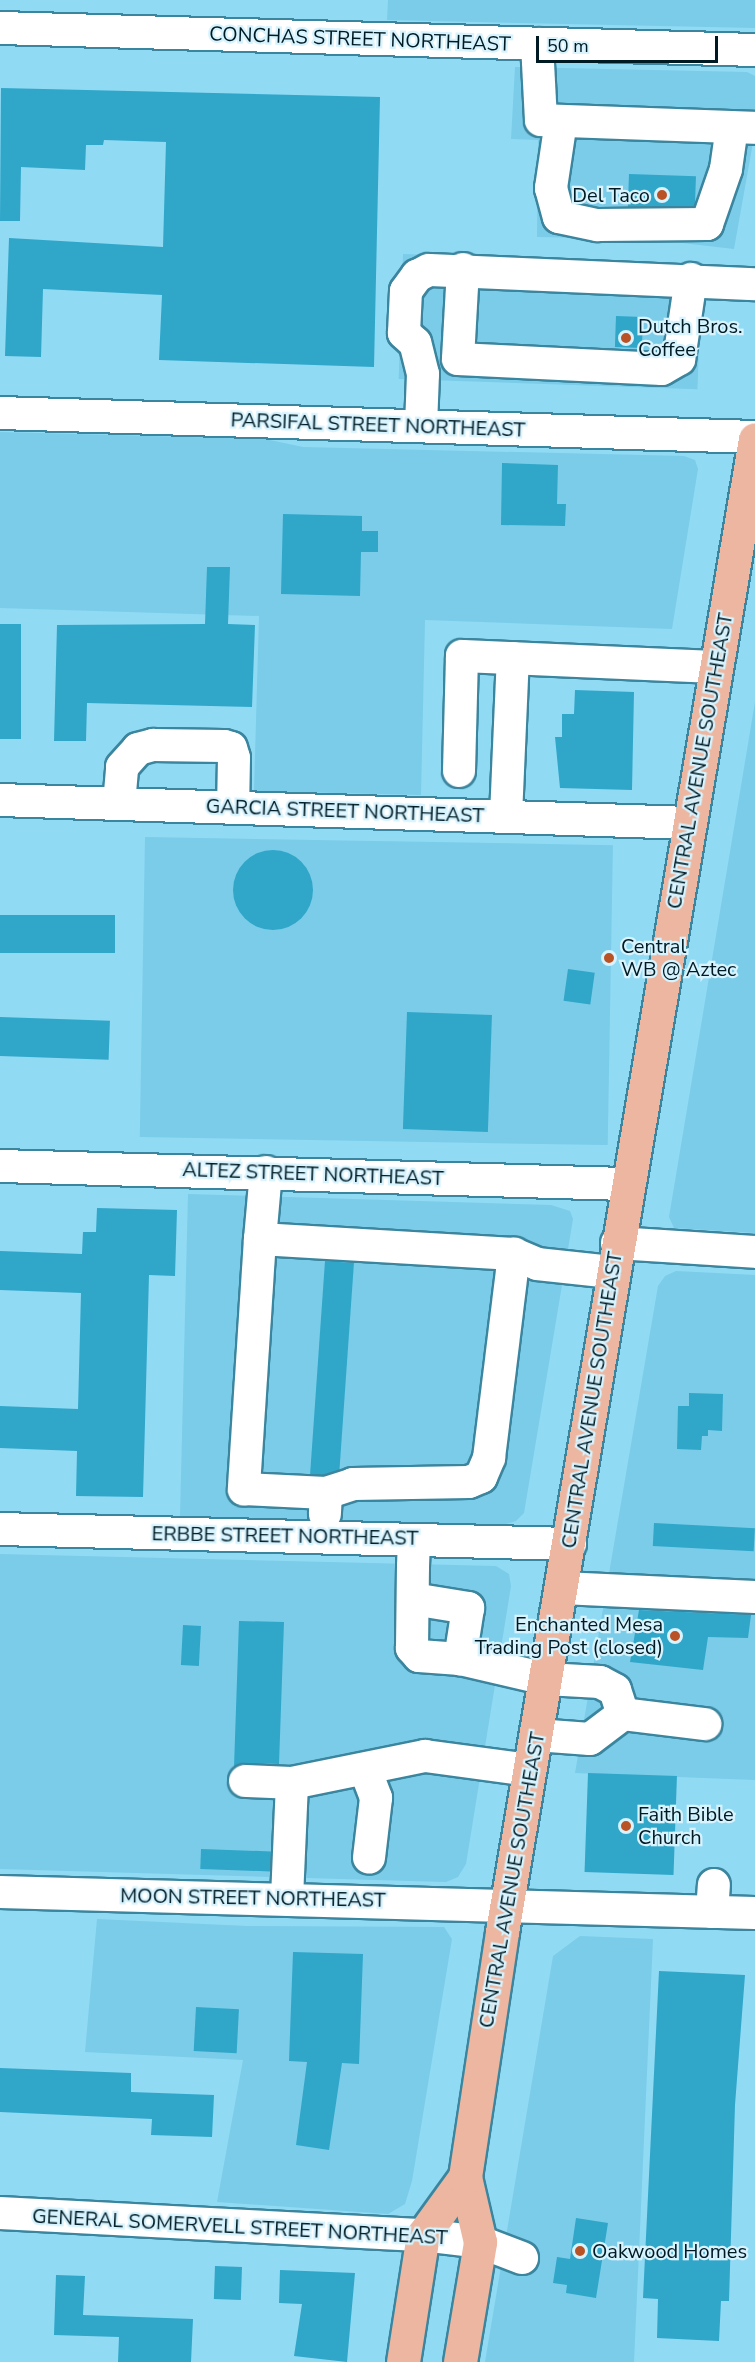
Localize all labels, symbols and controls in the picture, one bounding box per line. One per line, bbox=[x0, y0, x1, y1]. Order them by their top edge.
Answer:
street label: CONCHAS STREET NORTHEAST bbox=[209, 22, 511, 56]
scale bar bbox=[539, 24, 720, 62]
text: 50 m bbox=[547, 34, 589, 58]
place label: Del Taco bbox=[572, 183, 650, 207]
marker: Del Taco bbox=[655, 188, 669, 202]
place label: Dutch Bros. Coffee bbox=[638, 314, 742, 361]
marker: Dutch Bros. Coffee bbox=[619, 331, 633, 345]
street label: PARSIFAL STREET NORTHEAST bbox=[230, 408, 526, 442]
street label: CENTRAL AVENUE SOUTHEAST bbox=[662, 611, 738, 911]
street label: GARCIA STREET NORTHEAST bbox=[205, 794, 485, 828]
place label: Central WB @ Aztec bbox=[621, 934, 736, 981]
marker: Central WB @ Aztec bbox=[602, 951, 616, 965]
street label: ALTEZ STREET NORTHEAST bbox=[182, 1157, 444, 1191]
street label: CENTRAL AVENUE SOUTHEAST bbox=[557, 1250, 627, 1550]
street label: ERBBE STREET NORTHEAST bbox=[151, 1522, 419, 1550]
place label: Enchanted Mesa Trading Post (closed) bbox=[475, 1612, 663, 1659]
marker: Enchanted Mesa Trading Post (closed) bbox=[668, 1629, 682, 1643]
street label: CENTRAL AVENUE SOUTHEAST bbox=[474, 1730, 550, 2030]
place label: Faith Bible Church bbox=[638, 1802, 734, 1849]
marker: Faith Bible Church bbox=[619, 1819, 633, 1833]
street label: MOON STREET NORTHEAST bbox=[120, 1884, 386, 1912]
street label: GENERAL SOMERVELL STREET NORTHEAST bbox=[32, 2204, 448, 2250]
place label: Oakwood Homes bbox=[592, 2239, 747, 2263]
marker: Oakwood Homes bbox=[573, 2244, 587, 2258]

